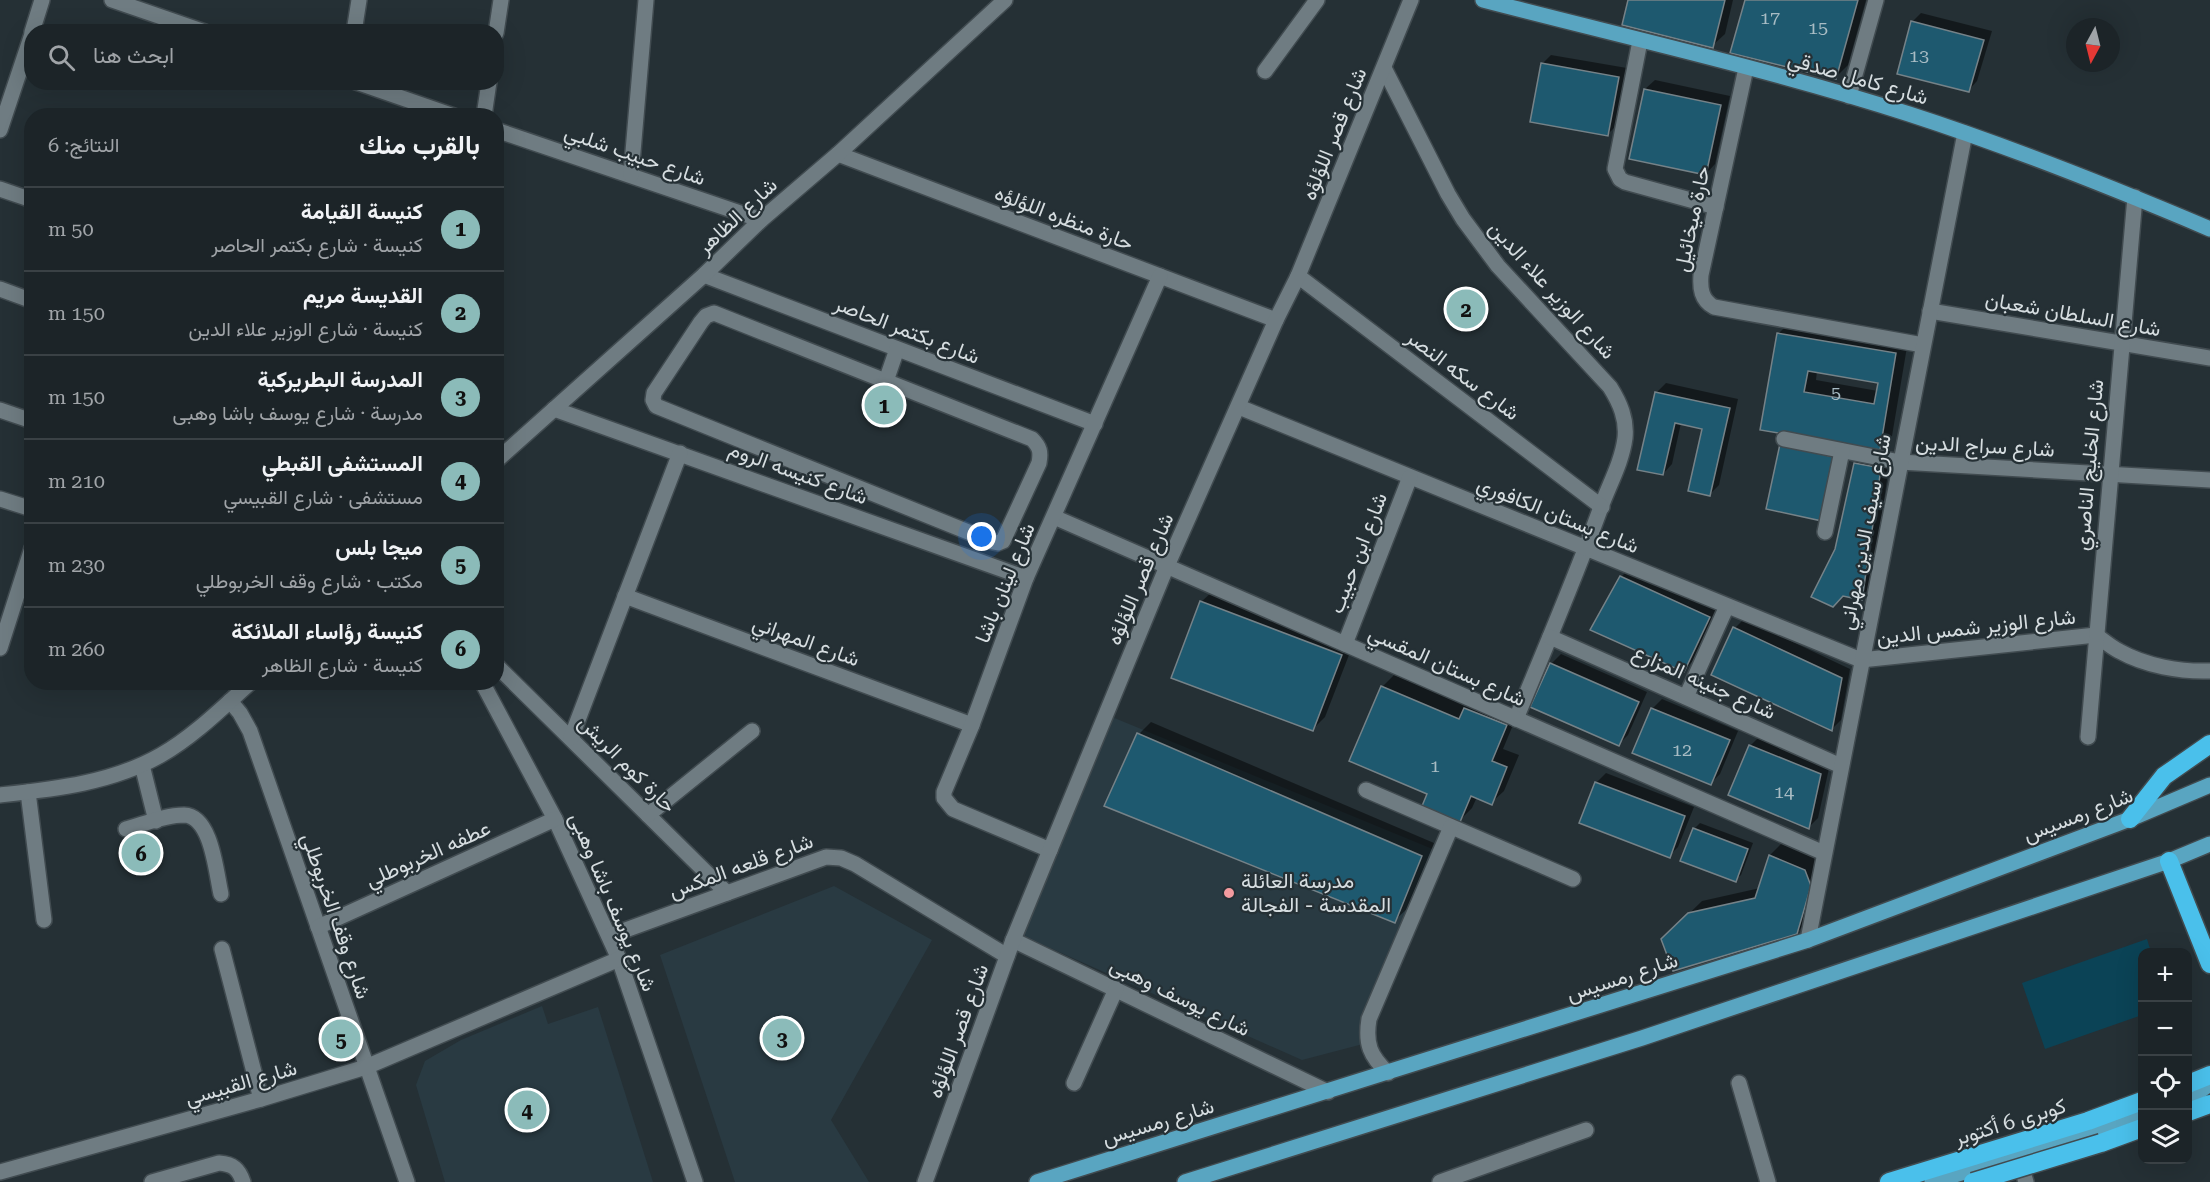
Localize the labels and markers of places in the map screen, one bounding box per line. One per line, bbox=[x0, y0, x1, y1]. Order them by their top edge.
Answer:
pin: 2 bbox=[1446, 286, 1486, 332]
pin: 1 bbox=[864, 382, 904, 428]
pin: 6 bbox=[122, 830, 160, 876]
place label: مدرسة العائلة المقدسة - الفجالة bbox=[1241, 869, 1391, 917]
marker: مدرسة العائلة المقدسة - الفجالة bbox=[1222, 886, 1236, 900]
pin: 5 bbox=[322, 1016, 360, 1062]
pin: 3 bbox=[762, 1016, 802, 1060]
pin: 4 bbox=[508, 1088, 546, 1132]

